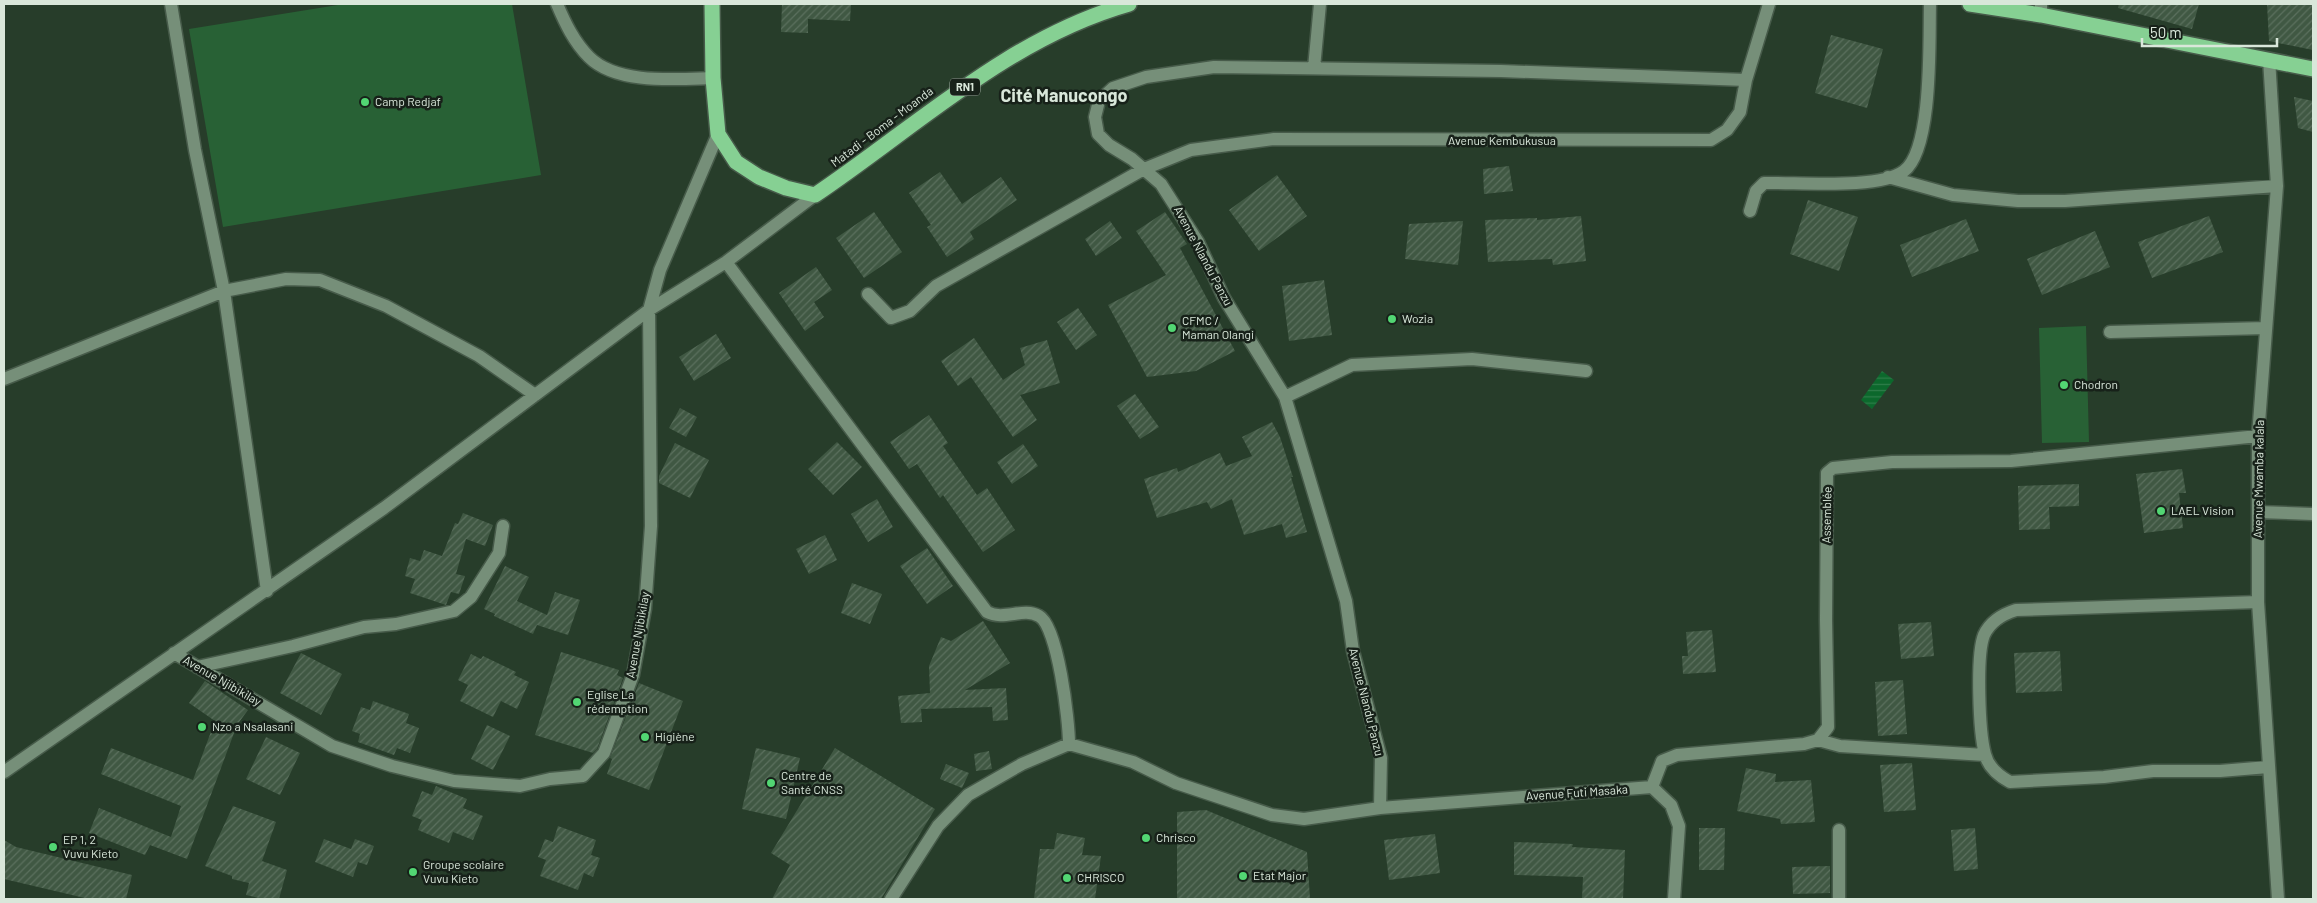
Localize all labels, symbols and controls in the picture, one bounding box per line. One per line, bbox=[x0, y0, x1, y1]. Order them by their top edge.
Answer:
scale bar bbox=[2142, 15, 2277, 47]
text: 50 m bbox=[2150, 23, 2182, 41]
road number: RN1 bbox=[950, 78, 980, 95]
street label: Matadi - Boma - Moanda bbox=[828, 83, 935, 169]
district label: Cité Manucongo bbox=[1000, 84, 1128, 106]
place label: Camp Redjaf bbox=[375, 94, 441, 108]
marker: Camp Redjaf bbox=[359, 96, 371, 108]
street label: Avenue Kembukusua bbox=[1448, 133, 1556, 147]
street label: Avenue Nlandu Panzu bbox=[1172, 203, 1236, 308]
place label: Wozia bbox=[1402, 311, 1433, 325]
place label: CFMC / Maman Olangi bbox=[1182, 313, 1254, 341]
marker: Wozia bbox=[1386, 313, 1398, 325]
marker: CFMC / Maman Olangi bbox=[1166, 322, 1178, 334]
place label: Chodron bbox=[2074, 377, 2118, 391]
marker: Chodron bbox=[2058, 379, 2070, 391]
street label: Avenue Mwamba kalala bbox=[2250, 420, 2266, 538]
street label: Assemblée bbox=[1819, 486, 1833, 544]
place label: LAEL Vision bbox=[2171, 503, 2234, 517]
marker: LAEL Vision bbox=[2155, 505, 2167, 517]
street label: Avenue Njibikilay bbox=[623, 590, 652, 679]
street label: Avenue Nlandu Panzu bbox=[1347, 646, 1387, 757]
street label: Avenue Njibikilay bbox=[181, 652, 264, 708]
place label: Eglise La rédemption bbox=[587, 687, 648, 715]
marker: Eglise La rédemption bbox=[571, 696, 583, 708]
place label: Nzo a Nsalasani bbox=[212, 719, 293, 733]
marker: Nzo a Nsalasani bbox=[196, 721, 208, 733]
place label: Higiène bbox=[655, 729, 695, 743]
marker: Higiène bbox=[639, 731, 651, 743]
place label: Centre de Santé CNSS bbox=[781, 768, 843, 796]
marker: Centre de Santé CNSS bbox=[765, 777, 777, 789]
street label: Avenue Futi Masaka bbox=[1526, 781, 1628, 803]
place label: Chrisco bbox=[1156, 830, 1196, 844]
place label: EP 1, 2 Vuvu Kieto bbox=[63, 832, 118, 860]
marker: Chrisco bbox=[1140, 832, 1152, 844]
marker: EP 1, 2 Vuvu Kieto bbox=[47, 841, 59, 853]
place label: Groupe scolaire Vuvu Kieto bbox=[423, 857, 504, 885]
marker: Groupe scolaire Vuvu Kieto bbox=[407, 866, 419, 878]
place label: Etat Major bbox=[1253, 868, 1307, 882]
place label: CHRISCO bbox=[1077, 870, 1124, 884]
marker: Etat Major bbox=[1237, 870, 1249, 882]
marker: CHRISCO bbox=[1061, 872, 1073, 884]

